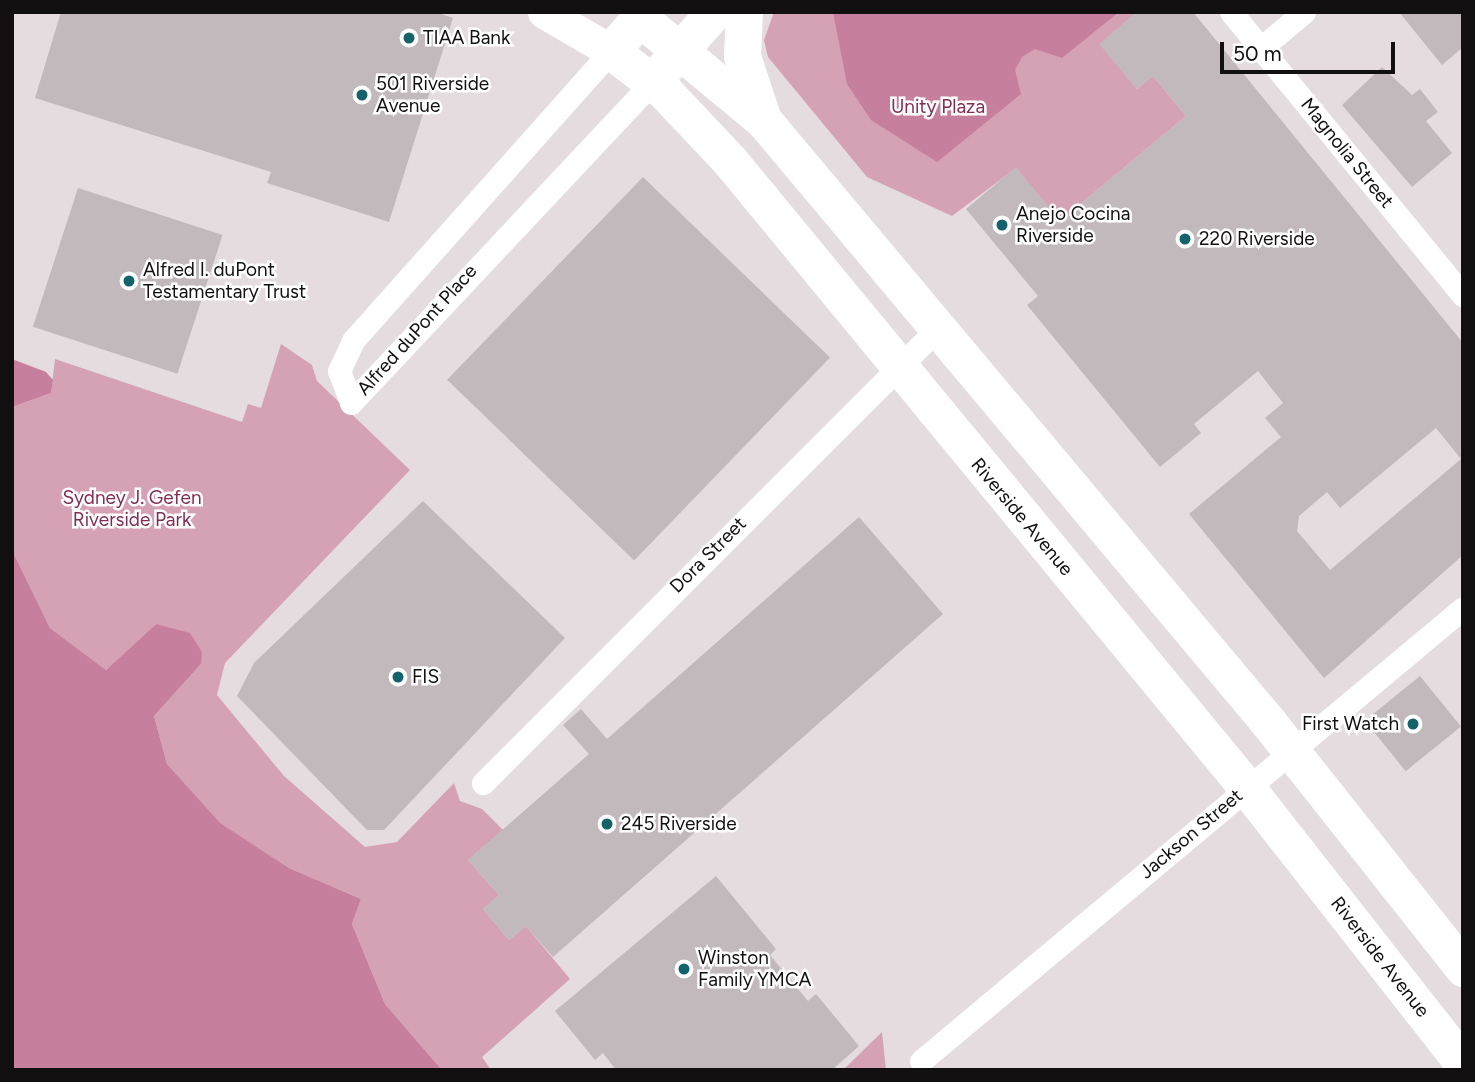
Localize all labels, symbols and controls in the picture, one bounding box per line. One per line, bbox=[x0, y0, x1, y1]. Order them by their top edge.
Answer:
place label: TIAA Bank bbox=[423, 27, 510, 49]
scale bar bbox=[1223, 28, 1398, 72]
marker: TIAA Bank bbox=[401, 30, 417, 46]
text: 50 m bbox=[1233, 41, 1282, 66]
place label: 501 Riverside Avenue bbox=[376, 73, 489, 117]
marker: 501 Riverside Avenue bbox=[354, 87, 370, 103]
street label: Magnolia Street bbox=[1296, 93, 1398, 213]
park label: Unity Plaza bbox=[891, 96, 985, 118]
place label: Anejo Cocina Riverside bbox=[1016, 203, 1130, 247]
marker: Anejo Cocina Riverside bbox=[994, 217, 1010, 233]
place label: 220 Riverside bbox=[1199, 228, 1315, 250]
marker: 220 Riverside bbox=[1177, 231, 1193, 247]
place label: Alfred I. duPont Testamentary Trust bbox=[143, 259, 306, 303]
street label: Alfred duPont Place bbox=[352, 260, 482, 400]
marker: Alfred I. duPont Testamentary Trust bbox=[121, 273, 137, 289]
street label: Riverside Avenue bbox=[966, 454, 1078, 580]
park label: Sydney J. Gefen Riverside Park bbox=[62, 487, 202, 531]
street label: Dora Street bbox=[665, 512, 751, 598]
place label: FIS bbox=[412, 666, 439, 688]
marker: FIS bbox=[390, 669, 406, 685]
place label: First Watch bbox=[1302, 713, 1399, 735]
marker: First Watch bbox=[1405, 716, 1421, 732]
street label: Jackson Street bbox=[1135, 784, 1247, 884]
place label: 245 Riverside bbox=[621, 813, 737, 835]
marker: 245 Riverside bbox=[599, 816, 615, 832]
street label: Riverside Avenue bbox=[1326, 892, 1434, 1022]
place label: Winston Family YMCA bbox=[698, 947, 811, 991]
marker: Winston Family YMCA bbox=[676, 961, 692, 977]

